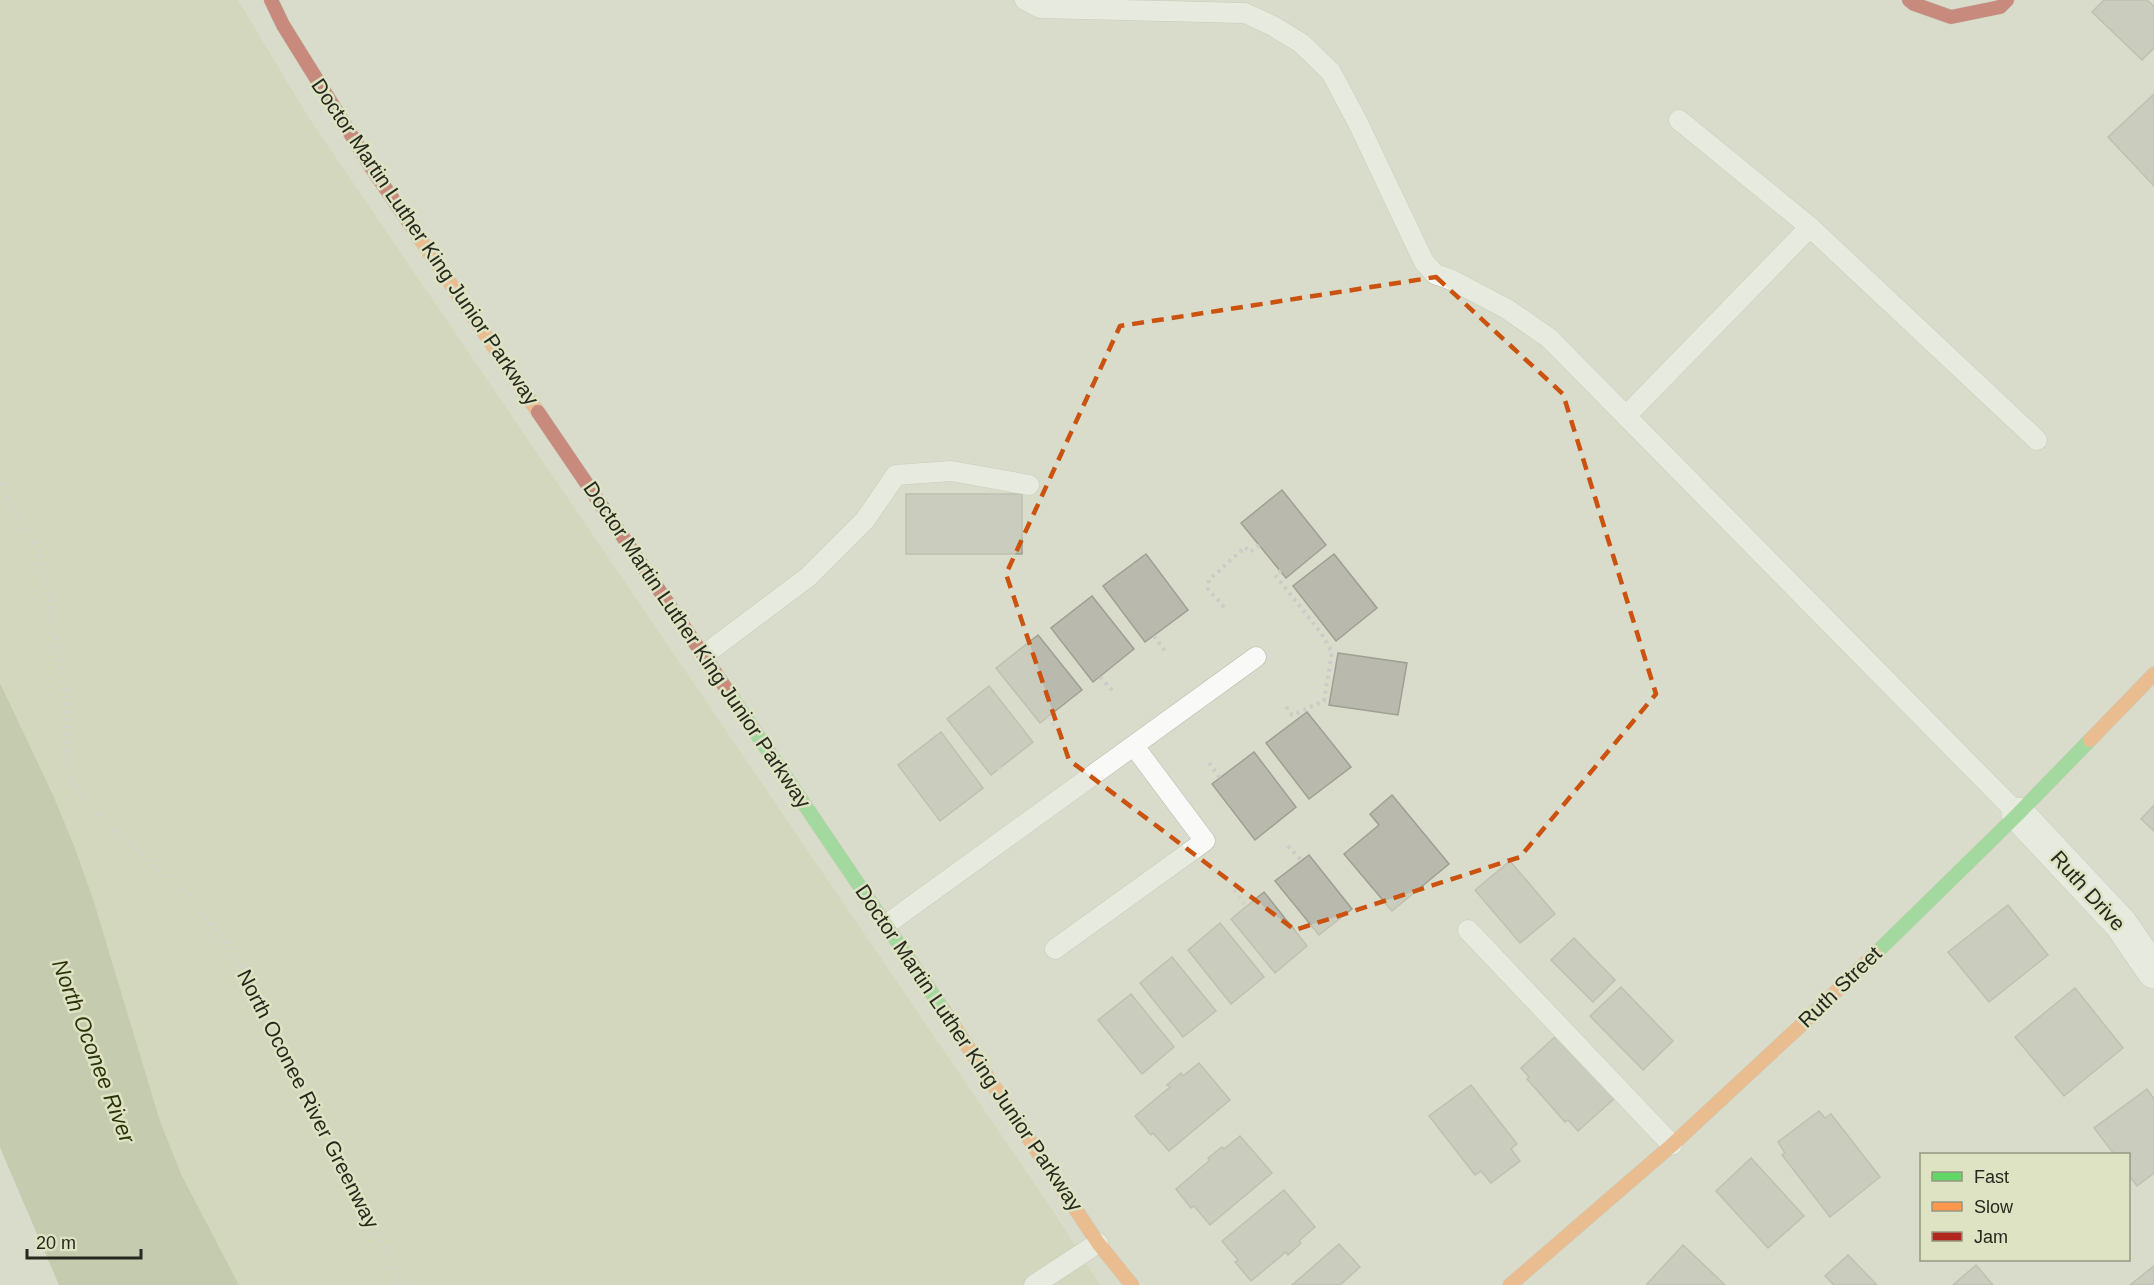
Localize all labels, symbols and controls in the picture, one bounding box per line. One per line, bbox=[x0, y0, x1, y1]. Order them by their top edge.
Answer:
street label: Doctor Martin Luther King Junior Parkway bbox=[307, 74, 544, 410]
street label: Doctor Martin Luther King Junior Parkway bbox=[579, 477, 816, 813]
street label: Ruth Drive bbox=[2047, 846, 2130, 935]
street label: Doctor Martin Luther King Junior Parkway bbox=[851, 880, 1088, 1216]
street label: Ruth Street bbox=[1793, 941, 1886, 1032]
water label: North Oconee River bbox=[47, 956, 141, 1148]
street label: North Oconee River Greenway bbox=[233, 966, 384, 1232]
legend bbox=[1920, 1153, 2130, 1261]
text: Fast bbox=[1974, 1167, 2009, 1187]
text: Slow bbox=[1974, 1197, 2014, 1217]
scale bar bbox=[27, 1222, 141, 1260]
text: Jam bbox=[1974, 1227, 2008, 1247]
text: 20 m bbox=[36, 1233, 76, 1253]

